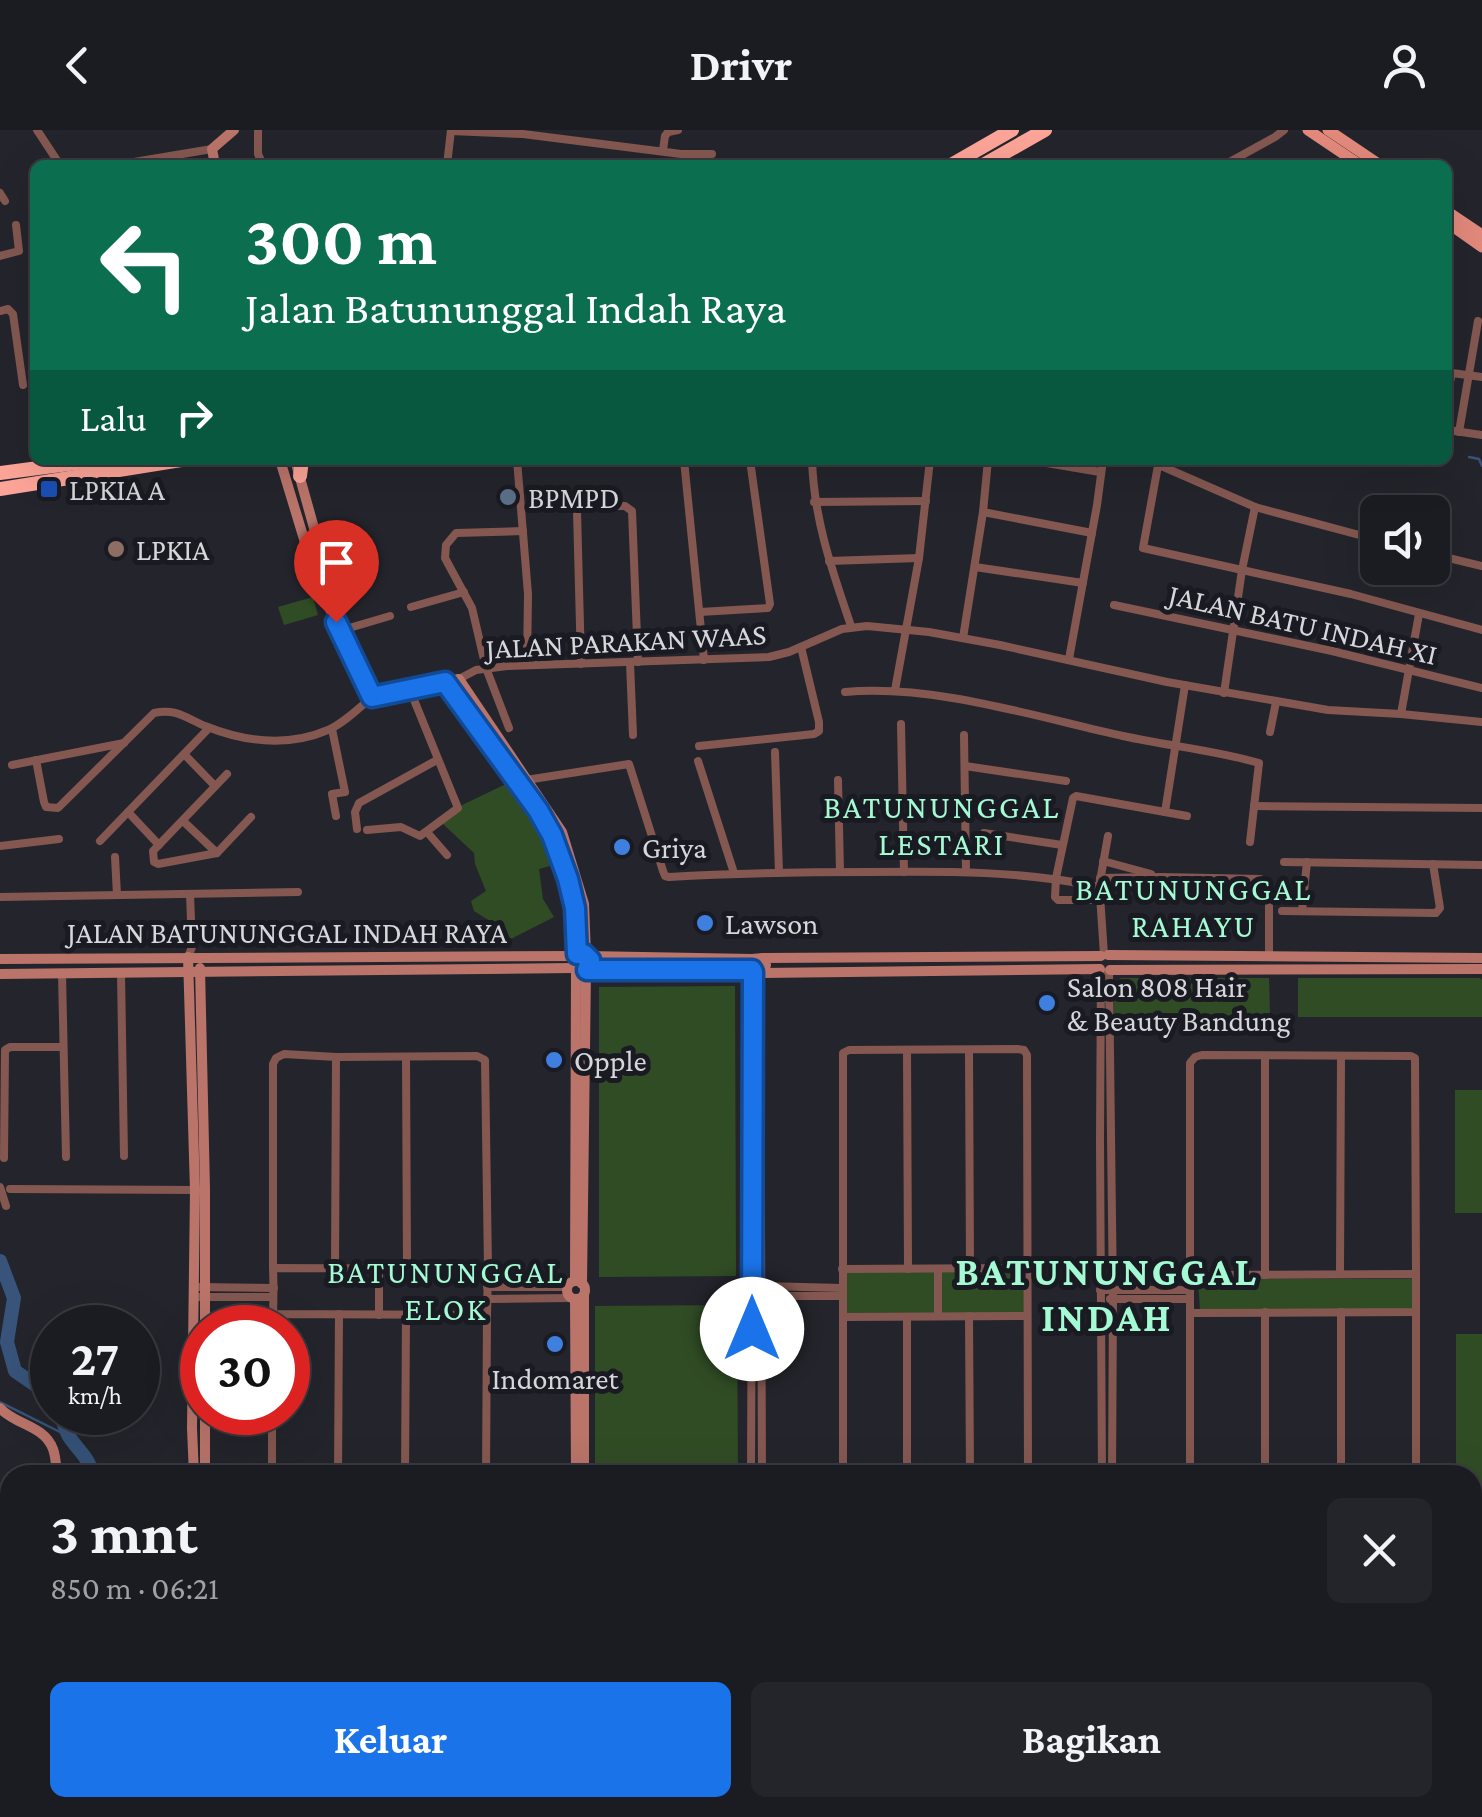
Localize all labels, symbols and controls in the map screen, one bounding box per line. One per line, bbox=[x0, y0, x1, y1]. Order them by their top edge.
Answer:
icon: back bbox=[50, 38, 105, 93]
icon: person bbox=[1377, 38, 1432, 93]
text: Drivr bbox=[690, 40, 792, 90]
icon: left bbox=[80, 200, 210, 330]
text: 300 m bbox=[245, 201, 437, 279]
text: Jalan Batununggal Indah Raya bbox=[245, 283, 787, 333]
icon: right bbox=[167, 390, 222, 445]
text: Lalu bbox=[80, 397, 147, 439]
place label: LPKIA A bbox=[69, 473, 166, 506]
marker: LPKIA A bbox=[38, 478, 60, 500]
place label: BPMPD bbox=[528, 481, 619, 514]
marker: BPMPD bbox=[497, 486, 519, 508]
map controls bbox=[1360, 495, 1450, 585]
button: sound bbox=[1360, 495, 1450, 585]
pin bbox=[294, 520, 379, 623]
place label: LPKIA bbox=[136, 533, 210, 566]
icon: arrive bbox=[309, 535, 364, 590]
marker: LPKIA bbox=[105, 538, 127, 560]
street label: JALAN BATU INDAH XI bbox=[1163, 576, 1440, 671]
street label: JALAN PARAKAN WAAS bbox=[482, 617, 767, 665]
district label: BATUNUNGGAL LESTARI bbox=[823, 789, 1061, 862]
place label: Griya bbox=[642, 831, 707, 865]
marker: Griya bbox=[611, 836, 633, 858]
district label: BATUNUNGGAL RAHAYU bbox=[1075, 871, 1313, 944]
place label: Lawson bbox=[725, 907, 818, 940]
marker: Lawson bbox=[694, 912, 716, 934]
street label: JALAN BATUNUNGGAL INDAH RAYA bbox=[64, 916, 508, 949]
place label: Salon 808 Hair & Beauty Bandung bbox=[1067, 970, 1291, 1038]
marker: Salon 808 Hair & Beauty Bandung bbox=[1036, 992, 1058, 1014]
place label: Opple bbox=[574, 1044, 647, 1078]
marker: Opple bbox=[543, 1049, 565, 1071]
district label: BATUNUNGGAL INDAH bbox=[956, 1249, 1258, 1340]
district label: BATUNUNGGAL ELOK bbox=[327, 1254, 565, 1327]
position arrow bbox=[700, 1277, 804, 1381]
speed limit sign: 30 bbox=[180, 1305, 310, 1435]
text: 27 bbox=[71, 1330, 119, 1386]
marker: Indomaret bbox=[544, 1333, 566, 1355]
place label: Indomaret bbox=[491, 1362, 620, 1395]
text: km/h bbox=[68, 1382, 122, 1409]
button: close bbox=[1327, 1498, 1432, 1603]
text: 3 mnt bbox=[50, 1499, 198, 1566]
text: 850 m · 06:21 bbox=[50, 1570, 219, 1606]
button: Keluar bbox=[50, 1682, 731, 1797]
button: Bagikan bbox=[751, 1682, 1432, 1797]

